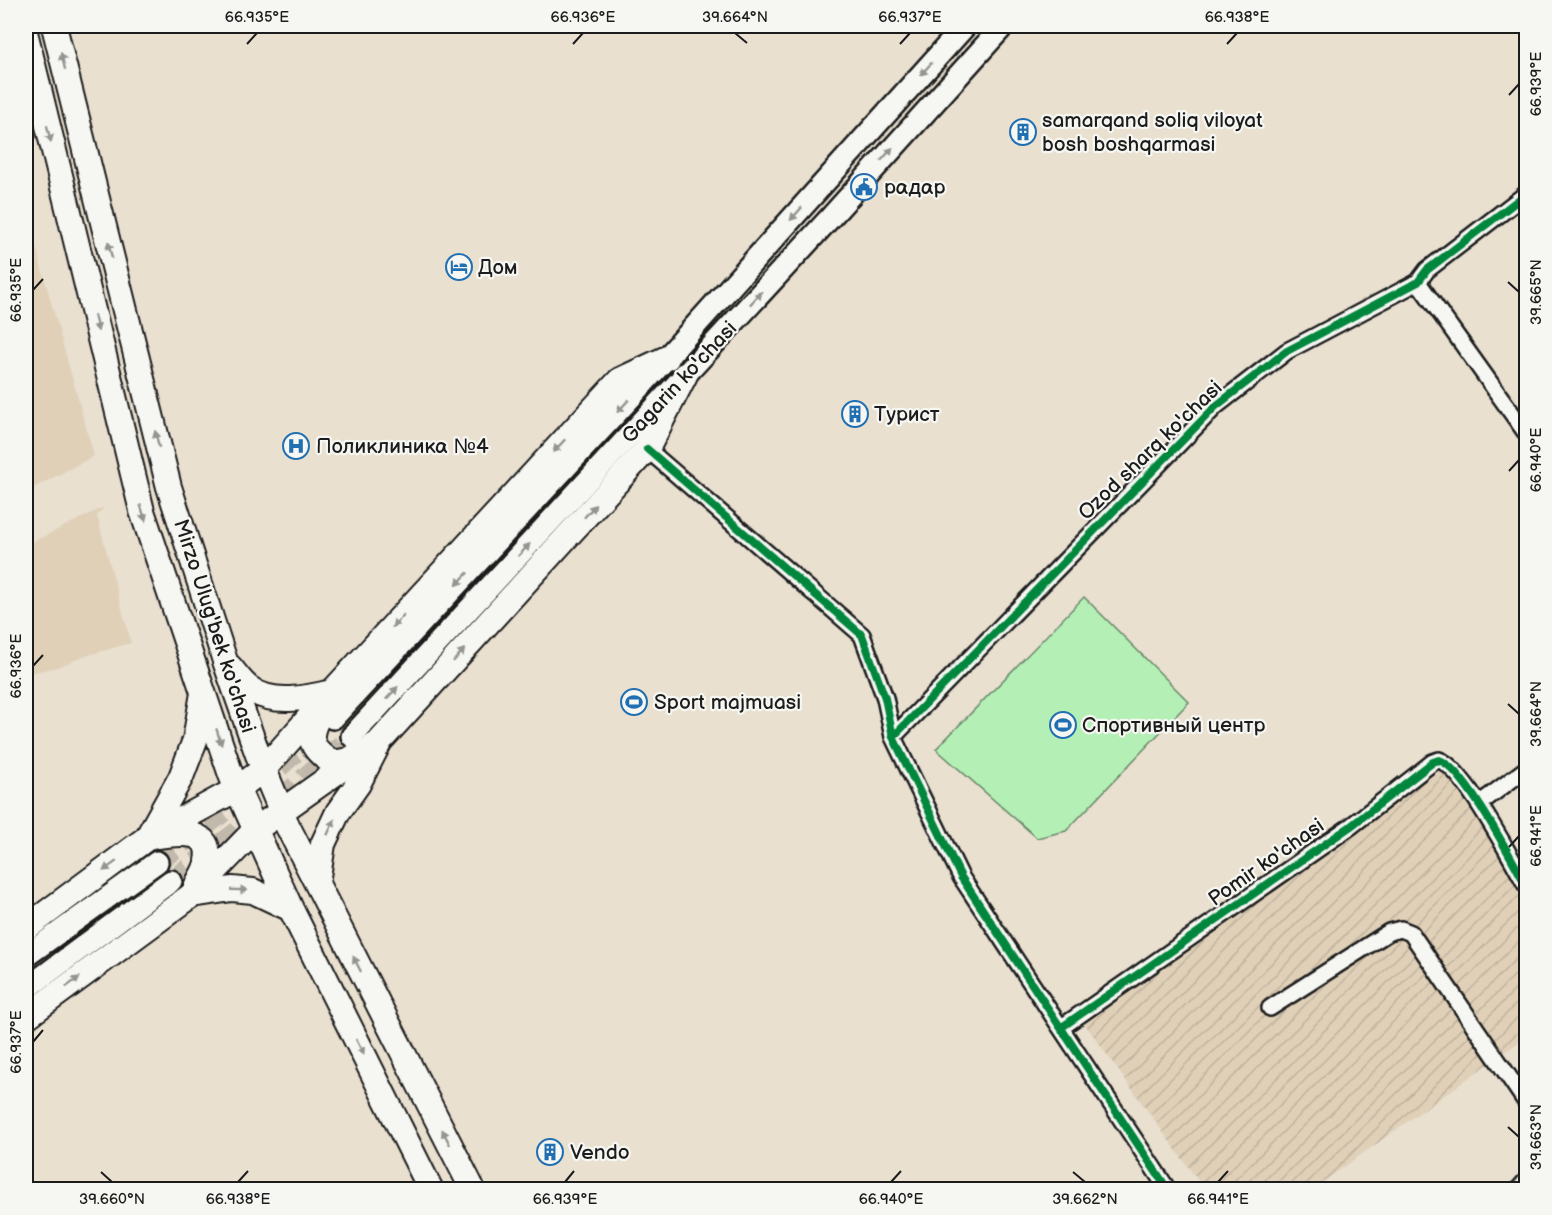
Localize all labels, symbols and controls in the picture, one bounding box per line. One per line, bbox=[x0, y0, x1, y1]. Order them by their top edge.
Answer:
text: 66.935°E bbox=[225, 8, 289, 27]
text: 66.936°E bbox=[551, 8, 616, 27]
text: 39.664°N bbox=[702, 8, 768, 27]
text: 66.937°E bbox=[878, 8, 942, 27]
text: 66.938°E bbox=[1205, 8, 1269, 27]
one-way arrow bbox=[57, 51, 67, 70]
text: 66.939°E bbox=[1527, 52, 1546, 116]
one-way arrow bbox=[920, 61, 933, 76]
place label: samarqand soliq viloyat bosh boshqarmasi bbox=[1042, 108, 1263, 157]
building icon: samarqand soliq viloyat bosh boshqarmasi bbox=[1008, 117, 1038, 147]
one-way arrow bbox=[45, 125, 55, 143]
one-way arrow bbox=[880, 147, 893, 162]
public building icon: радар bbox=[849, 172, 879, 202]
place label: радар bbox=[884, 175, 945, 200]
one-way arrow bbox=[790, 206, 803, 221]
one-way arrow bbox=[104, 241, 114, 259]
hotel icon: Дом bbox=[444, 252, 474, 282]
place label: Дом bbox=[478, 255, 518, 280]
text: 66.935°E bbox=[7, 258, 26, 322]
text: 39.665°N bbox=[1527, 259, 1546, 325]
one-way arrow bbox=[749, 291, 763, 306]
one-way arrow bbox=[91, 314, 101, 333]
street label: Gagarin ko'chasi bbox=[616, 316, 742, 449]
street label: Ozod sharq ko'chasi bbox=[1073, 375, 1227, 525]
one-way arrow bbox=[617, 399, 631, 413]
building icon: Турист bbox=[840, 399, 870, 429]
place label: Турист bbox=[874, 402, 940, 427]
text: 66.940°E bbox=[1527, 428, 1546, 492]
one-way arrow bbox=[151, 430, 161, 448]
hospital icon: Поликлиника №4 bbox=[281, 431, 311, 461]
place label: Поликлиника №4 bbox=[316, 434, 489, 459]
one-way arrow bbox=[552, 439, 566, 454]
one-way arrow bbox=[139, 504, 148, 522]
one-way arrow bbox=[583, 504, 596, 519]
street label: Mirzo Ulug'bek ko'chasi bbox=[168, 516, 261, 736]
one-way arrow bbox=[517, 542, 531, 557]
one-way arrow bbox=[455, 572, 469, 587]
one-way arrow bbox=[391, 613, 405, 628]
text: 66.936°E bbox=[7, 633, 26, 698]
one-way arrow bbox=[452, 648, 465, 663]
text: 39.664°N bbox=[1527, 681, 1546, 747]
one-way arrow bbox=[385, 686, 398, 701]
sports icon: Sport majmuasi bbox=[619, 687, 649, 717]
place label: Sport majmuasi bbox=[654, 690, 801, 715]
sports icon: Спортивный центр bbox=[1048, 710, 1078, 740]
place label: Спортивный центр bbox=[1082, 713, 1266, 738]
one-way arrow bbox=[214, 728, 224, 746]
text: 66.941°E bbox=[1527, 805, 1546, 867]
street label: Pomir ko'chasi bbox=[1204, 813, 1329, 912]
one-way arrow bbox=[326, 819, 335, 836]
one-way arrow bbox=[102, 860, 118, 872]
one-way arrow bbox=[230, 885, 249, 895]
one-way arrow bbox=[353, 955, 362, 972]
one-way arrow bbox=[64, 976, 80, 988]
text: 66.937°E bbox=[7, 1010, 26, 1074]
one-way arrow bbox=[356, 1039, 365, 1056]
text: 39.663°N bbox=[1527, 1104, 1546, 1170]
one-way arrow bbox=[441, 1129, 451, 1146]
building icon: Vendo bbox=[535, 1137, 565, 1167]
place label: Vendo bbox=[570, 1140, 630, 1165]
text: 39.660°N bbox=[79, 1190, 145, 1209]
text: 66.938°E bbox=[206, 1190, 270, 1209]
text: 66.939°E bbox=[533, 1190, 597, 1209]
text: 66.940°E bbox=[859, 1190, 923, 1209]
text: 39.662°N bbox=[1052, 1190, 1118, 1209]
text: 66.941°E bbox=[1187, 1190, 1249, 1209]

